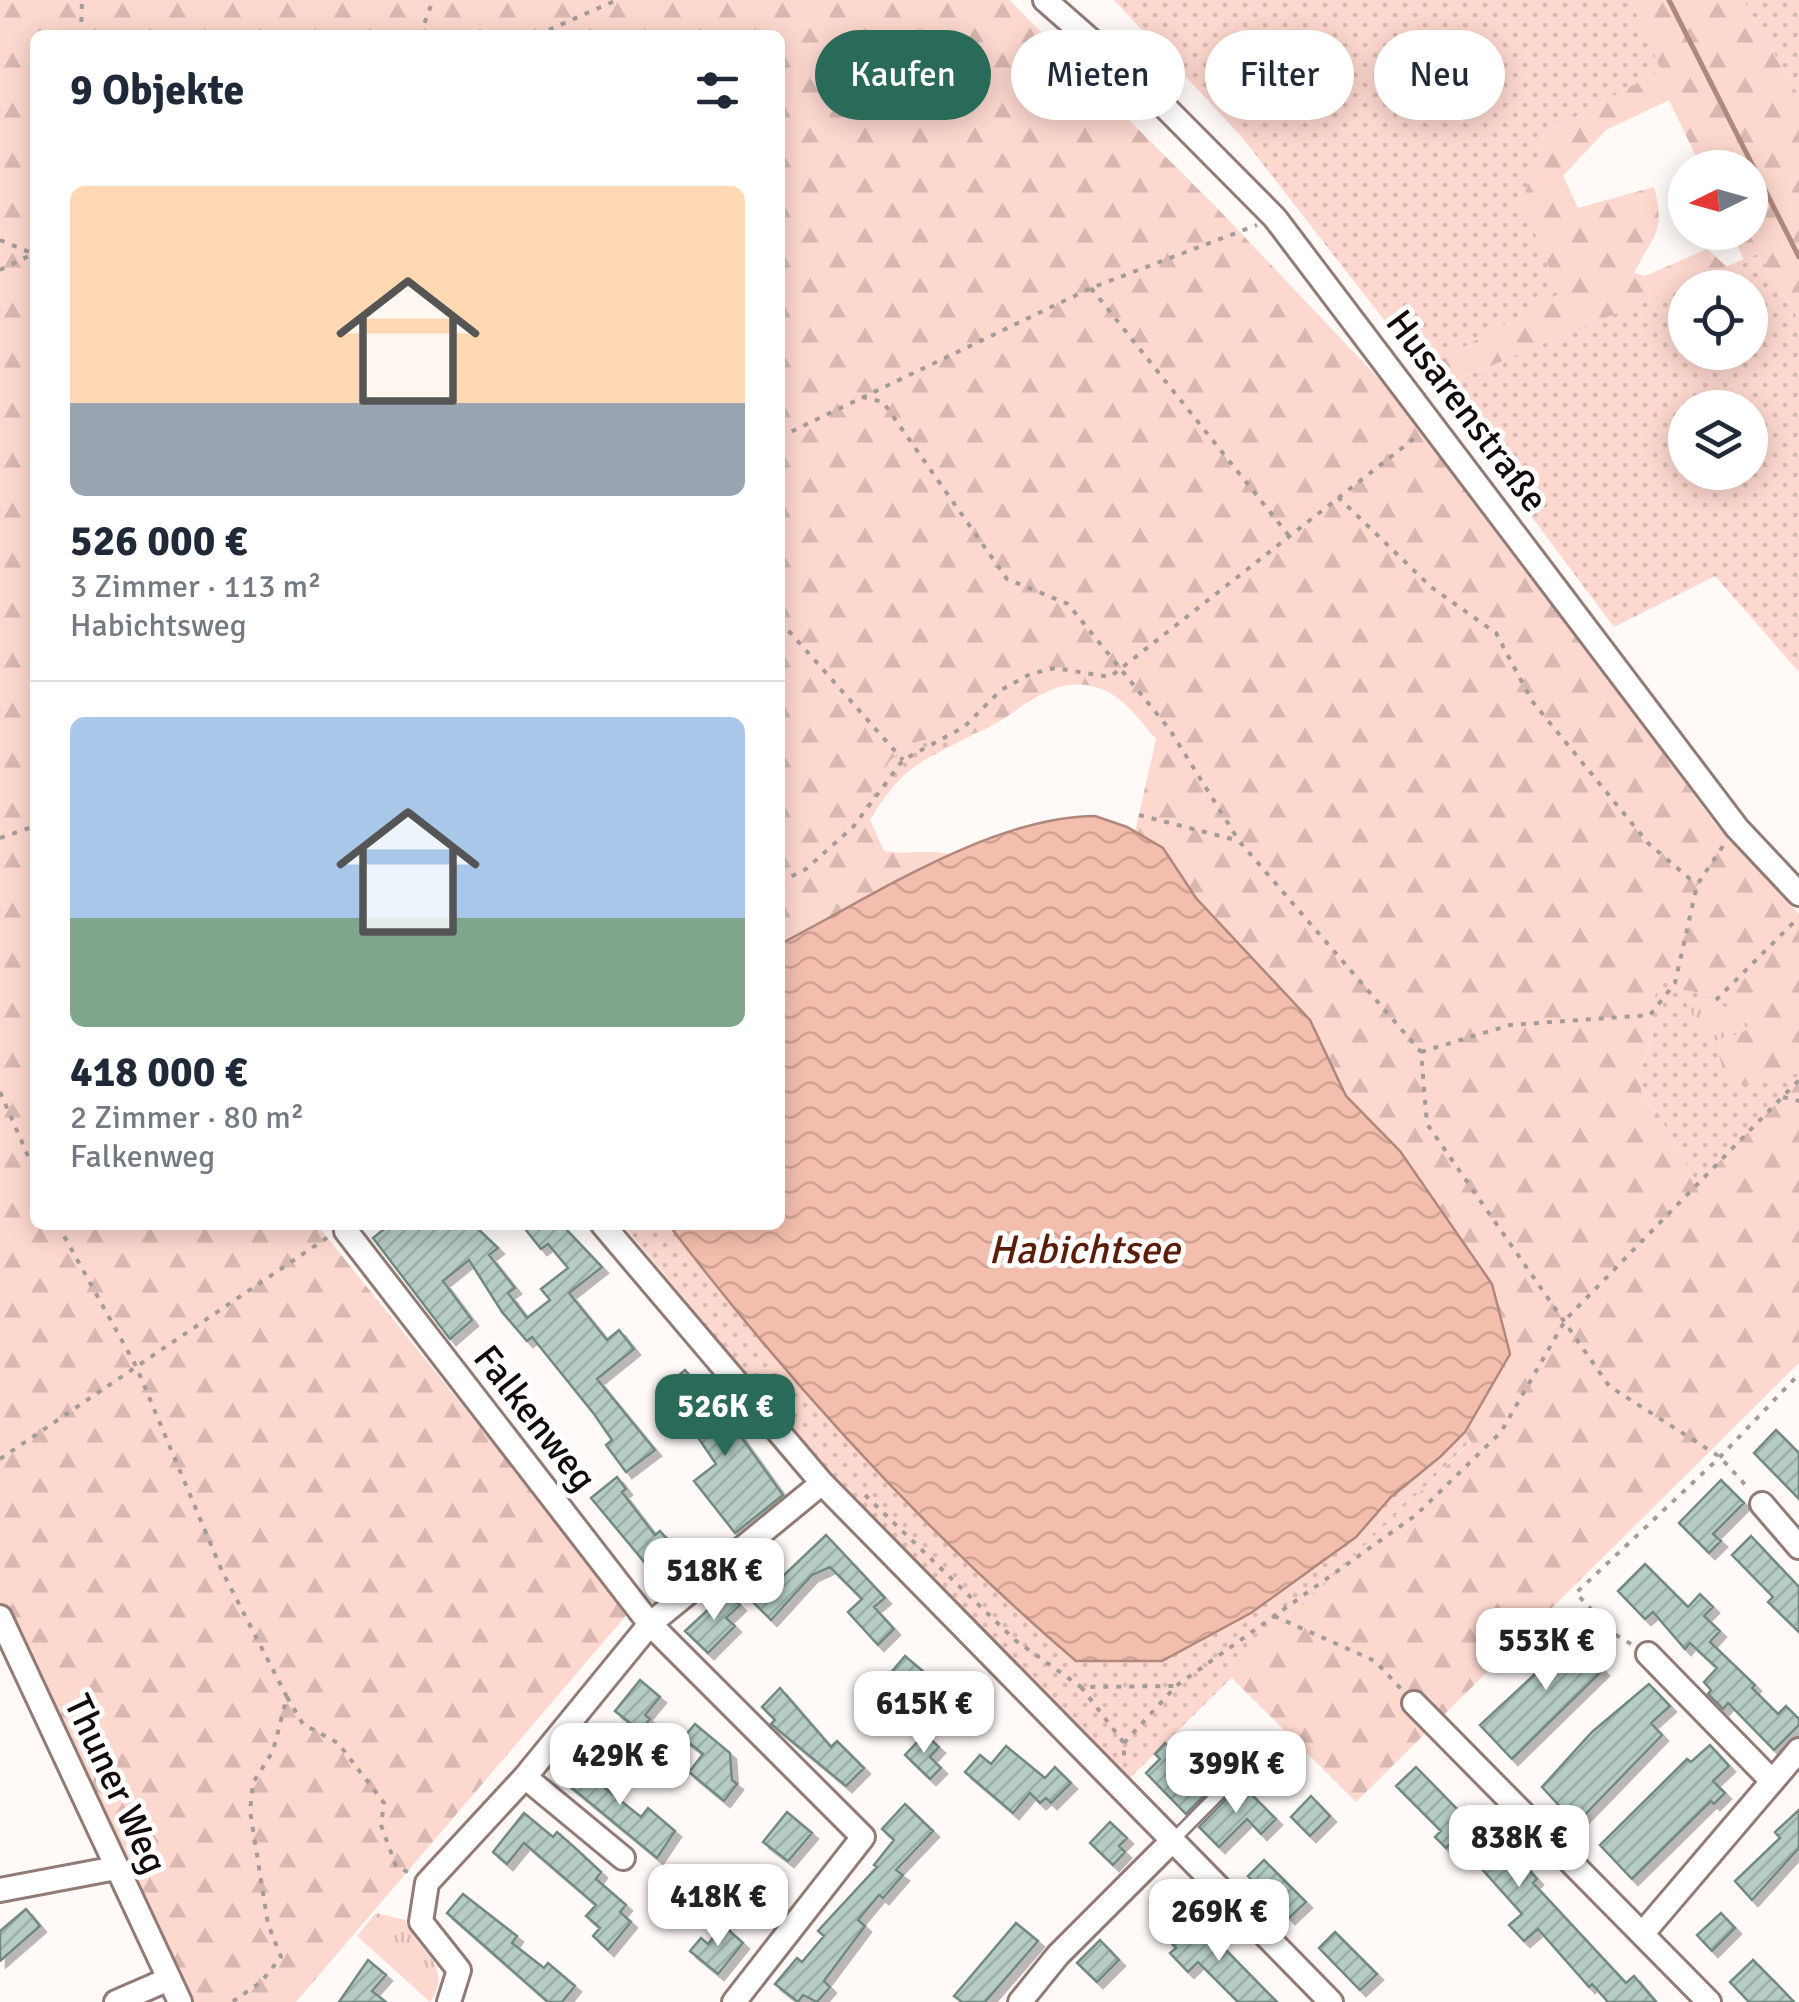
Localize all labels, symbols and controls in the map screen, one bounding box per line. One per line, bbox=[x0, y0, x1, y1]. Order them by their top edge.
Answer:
chip: Kaufen bbox=[815, 30, 991, 120]
chip: Mieten bbox=[1011, 30, 1185, 120]
chip: Filter bbox=[1205, 30, 1354, 120]
chip: Neu bbox=[1374, 30, 1505, 120]
icon: filters bbox=[690, 63, 745, 118]
text: 9 Objekte bbox=[70, 65, 244, 116]
north arrow bbox=[1668, 150, 1768, 250]
map controls bbox=[1668, 150, 1768, 490]
icon: home bbox=[318, 251, 498, 431]
button: locate bbox=[1668, 270, 1768, 370]
street label: Husarenstraße bbox=[1376, 301, 1558, 521]
button: layers bbox=[1668, 390, 1768, 490]
text: 526 000 € bbox=[70, 516, 247, 567]
text: 3 Zimmer · 113 m² bbox=[70, 567, 321, 606]
text: Habichtsweg bbox=[70, 606, 247, 645]
icon: home bbox=[318, 782, 498, 962]
text: 418 000 € bbox=[70, 1047, 247, 1098]
text: 2 Zimmer · 80 m² bbox=[70, 1098, 304, 1137]
text: Falkenweg bbox=[70, 1137, 215, 1176]
water label: Habichtsee bbox=[988, 1225, 1182, 1275]
street label: Falkenweg bbox=[463, 1336, 607, 1500]
pin: 526K € bbox=[644, 1374, 806, 1459]
text: 526K € bbox=[677, 1387, 773, 1426]
pin: 518K € bbox=[633, 1538, 795, 1623]
text: 518K € bbox=[666, 1551, 762, 1590]
pin: 553K € bbox=[1465, 1608, 1627, 1693]
text: 553K € bbox=[1498, 1621, 1594, 1660]
pin: 615K € bbox=[843, 1671, 1005, 1756]
text: 615K € bbox=[876, 1684, 972, 1723]
street label: Thuner Weg bbox=[54, 1687, 178, 1881]
pin: 429K € bbox=[539, 1723, 701, 1808]
pin: 399K € bbox=[1155, 1731, 1317, 1816]
text: 429K € bbox=[572, 1736, 668, 1775]
text: 399K € bbox=[1188, 1744, 1284, 1783]
pin: 838K € bbox=[1438, 1805, 1600, 1890]
text: 838K € bbox=[1471, 1818, 1567, 1857]
pin: 418K € bbox=[637, 1864, 799, 1949]
text: 418K € bbox=[670, 1877, 766, 1916]
pin: 269K € bbox=[1138, 1879, 1300, 1964]
text: 269K € bbox=[1171, 1892, 1267, 1931]

